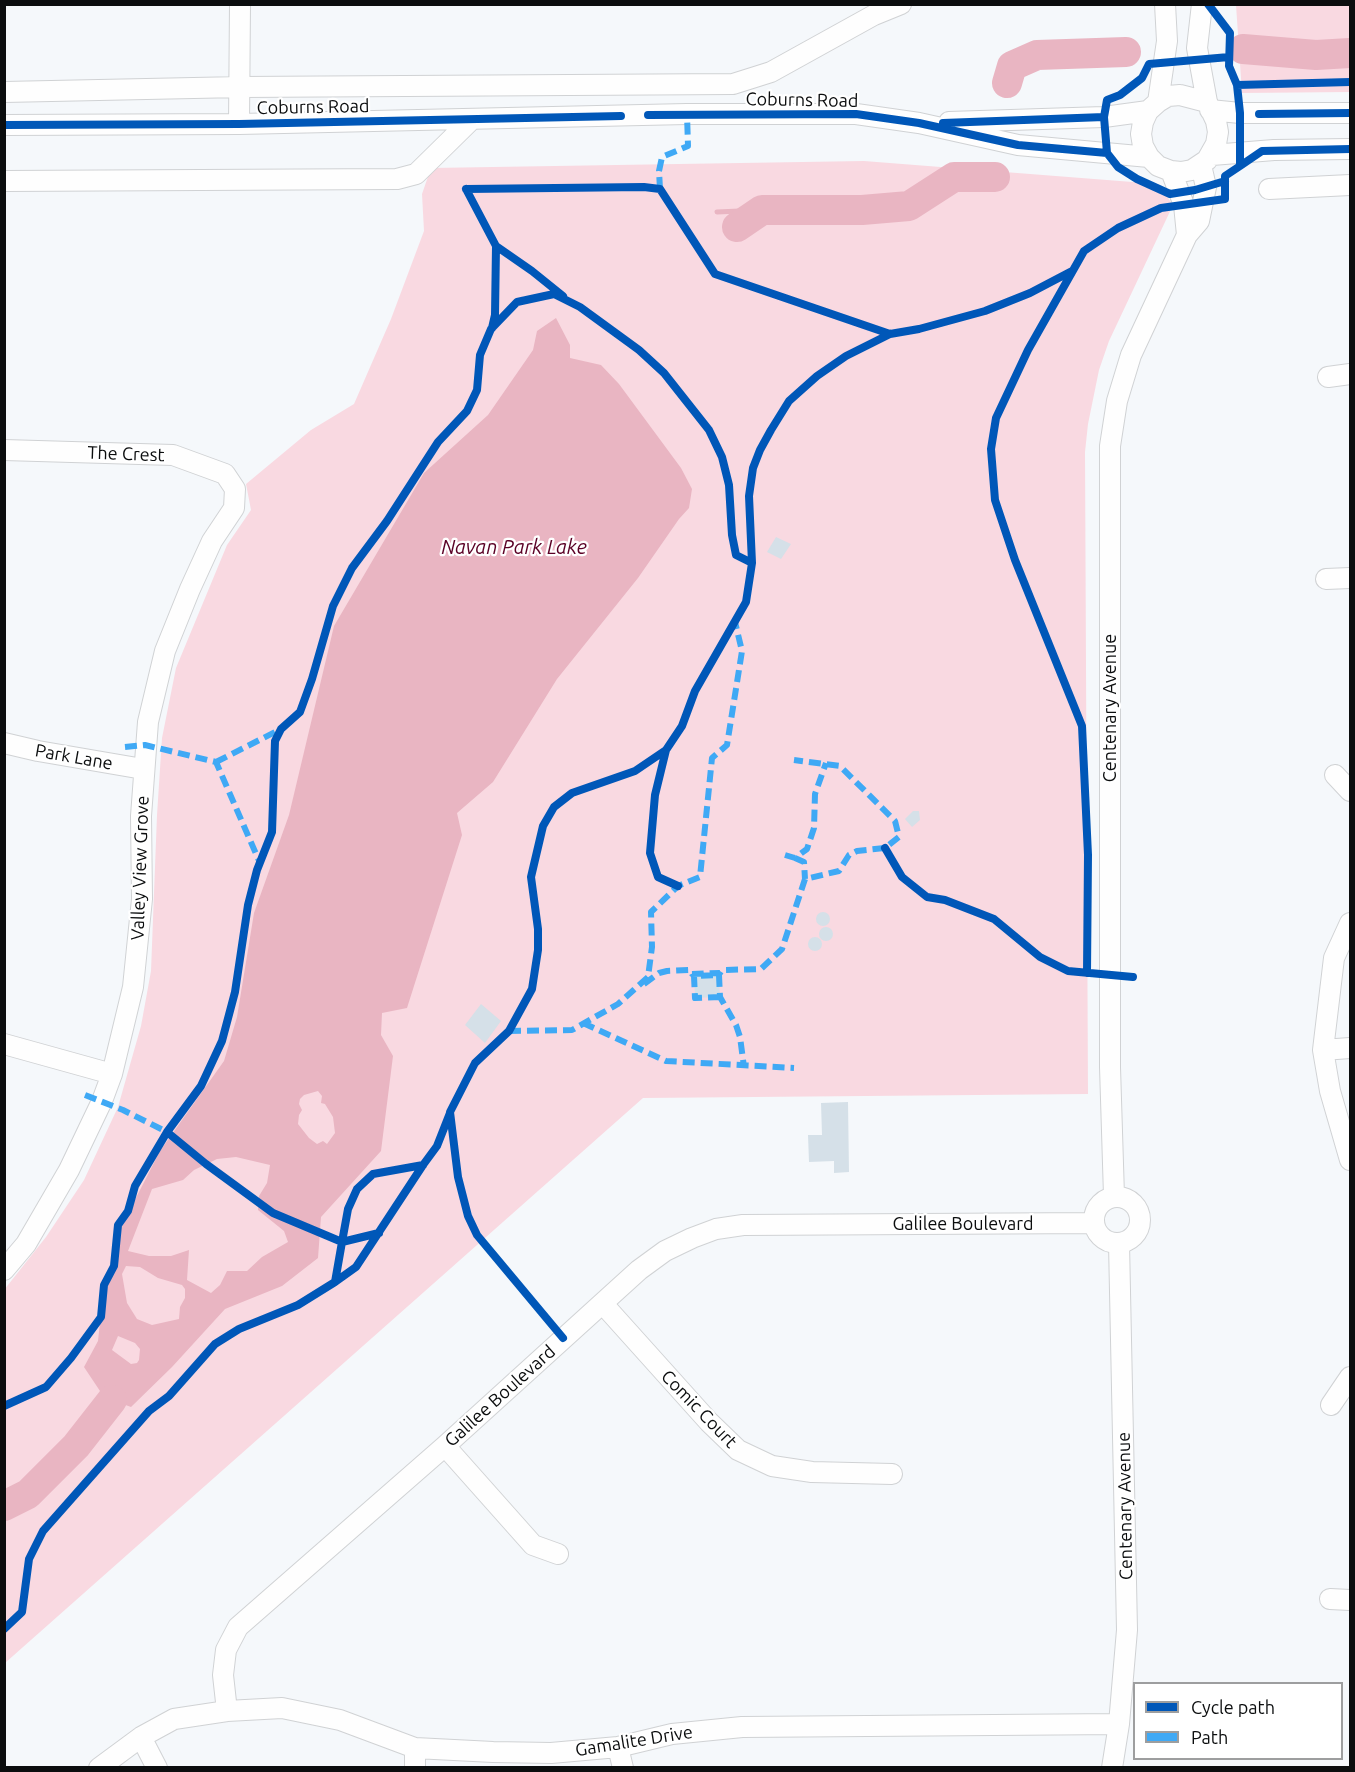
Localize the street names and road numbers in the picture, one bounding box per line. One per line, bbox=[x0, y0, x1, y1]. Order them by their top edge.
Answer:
street label: Coburns Road bbox=[745, 88, 859, 112]
street label: Coburns Road bbox=[256, 95, 370, 119]
street label: The Crest bbox=[87, 442, 165, 466]
street label: Centenary Avenue bbox=[1099, 634, 1121, 782]
street label: Park Lane bbox=[33, 740, 115, 774]
street label: Valley View Grove bbox=[127, 795, 153, 941]
street label: Galilee Boulevard bbox=[892, 1213, 1034, 1235]
street label: Galilee Boulevard bbox=[440, 1341, 560, 1451]
street label: Comic Court bbox=[657, 1366, 741, 1452]
street label: Centenary Avenue bbox=[1113, 1432, 1137, 1580]
street label: Gamalite Drive bbox=[574, 1721, 694, 1761]

